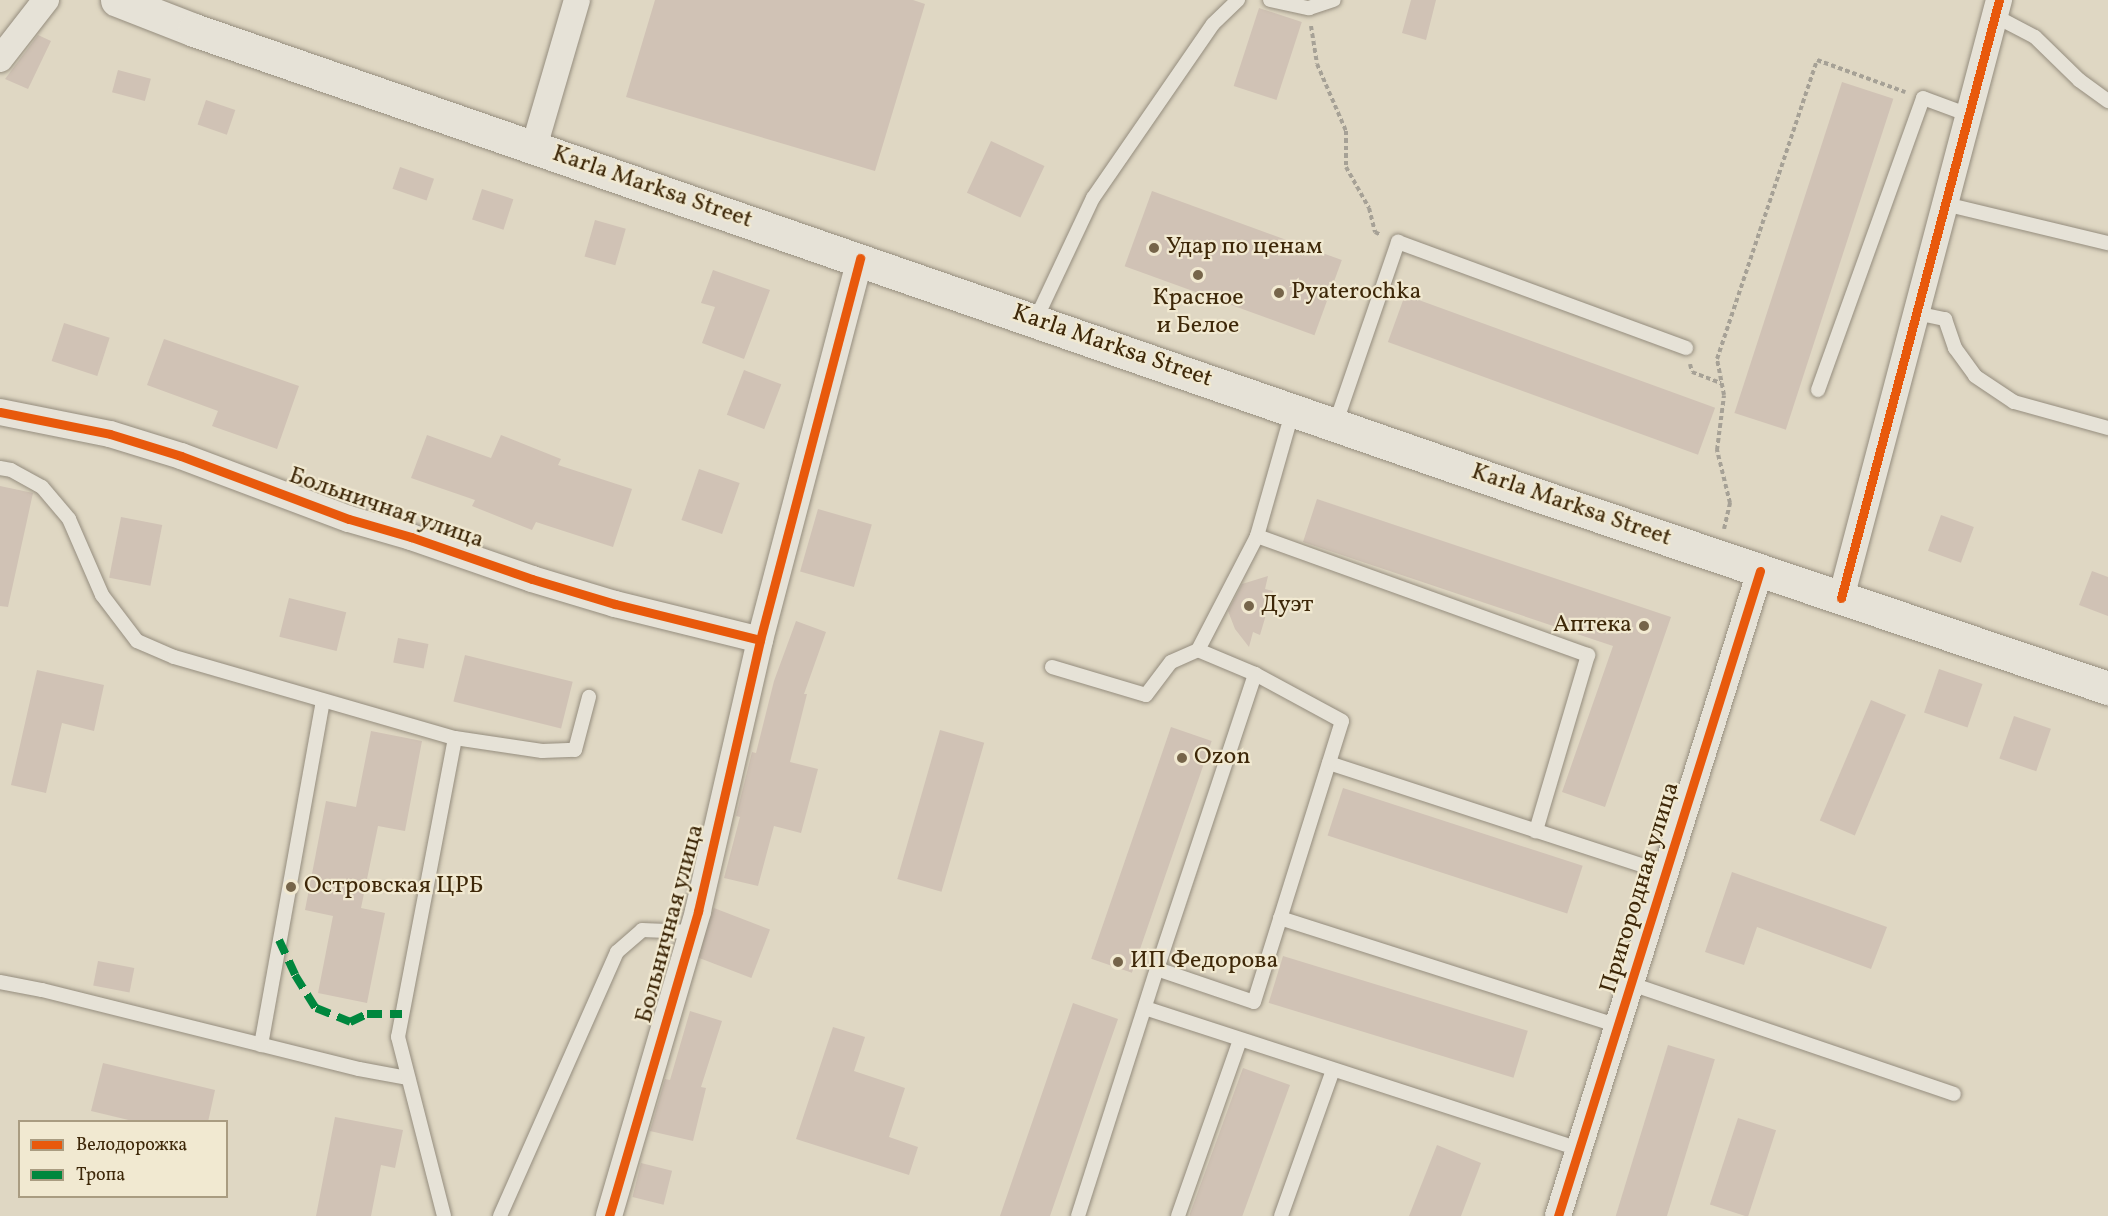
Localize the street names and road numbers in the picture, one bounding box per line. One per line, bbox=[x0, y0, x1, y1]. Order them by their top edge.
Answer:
street label: Karla Marksa Street bbox=[548, 140, 756, 236]
street label: Karla Marksa Street bbox=[1008, 299, 1216, 395]
street label: Karla Marksa Street bbox=[1467, 458, 1675, 554]
street label: Больничная улица bbox=[284, 462, 488, 556]
street label: Пригородная улица bbox=[1595, 779, 1687, 997]
street label: Больничная улица bbox=[631, 821, 711, 1027]

